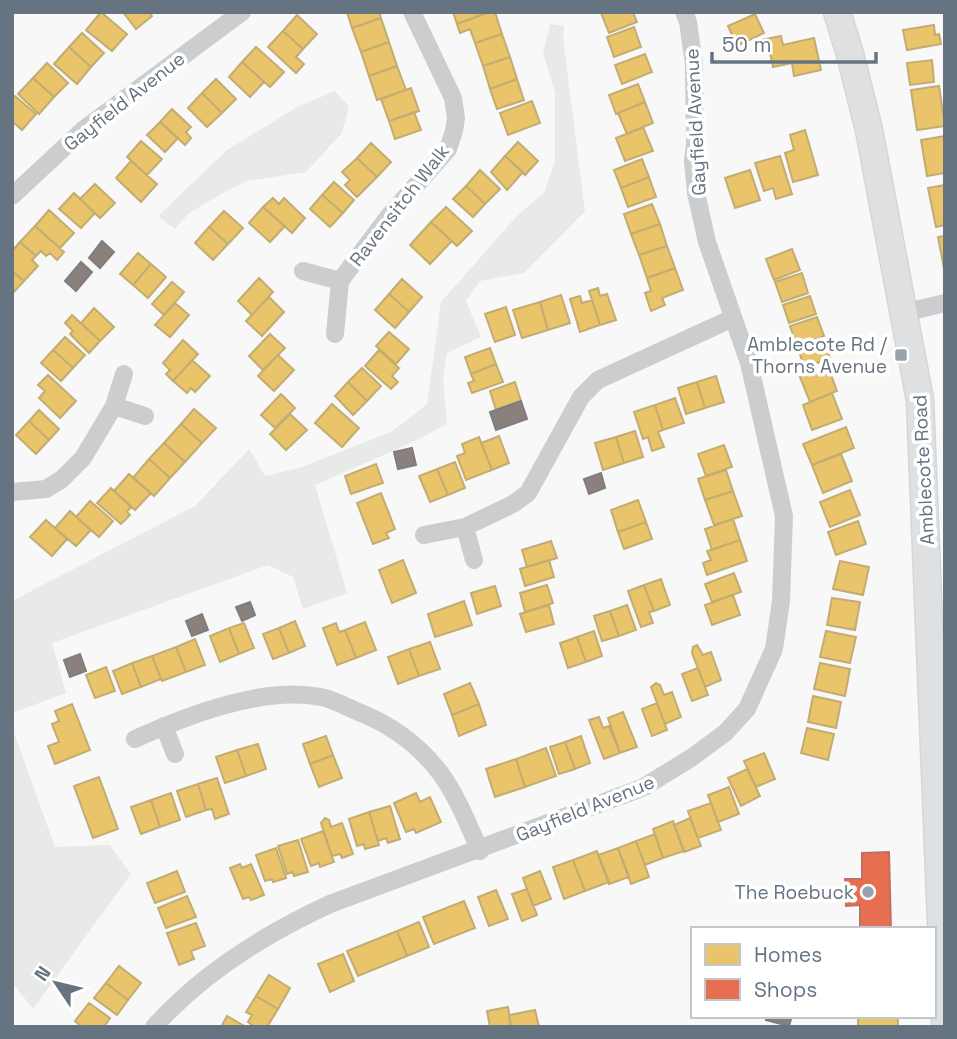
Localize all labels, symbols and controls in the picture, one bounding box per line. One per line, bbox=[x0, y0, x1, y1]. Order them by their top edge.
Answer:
scale bar bbox=[712, 21, 876, 65]
text: 50 m bbox=[722, 31, 772, 58]
street label: Gayfield Avenue bbox=[59, 46, 190, 157]
street label: Gayfield Avenue bbox=[679, 48, 712, 196]
street label: Ravensitch Walk bbox=[344, 139, 455, 271]
place label: Amblecote Rd / Thorns Avenue bbox=[747, 332, 888, 379]
marker: Amblecote Rd / Thorns Avenue bbox=[893, 347, 909, 363]
street label: Amblecote Road bbox=[907, 394, 940, 546]
street label: Gayfield Avenue bbox=[512, 769, 658, 848]
place label: The Roebuck bbox=[735, 880, 854, 905]
marker: The Roebuck bbox=[860, 884, 876, 900]
legend bbox=[691, 927, 936, 1018]
text: Homes bbox=[754, 941, 822, 968]
north arrow bbox=[21, 948, 91, 1018]
text: N bbox=[29, 961, 56, 986]
text: Shops bbox=[754, 976, 817, 1003]

